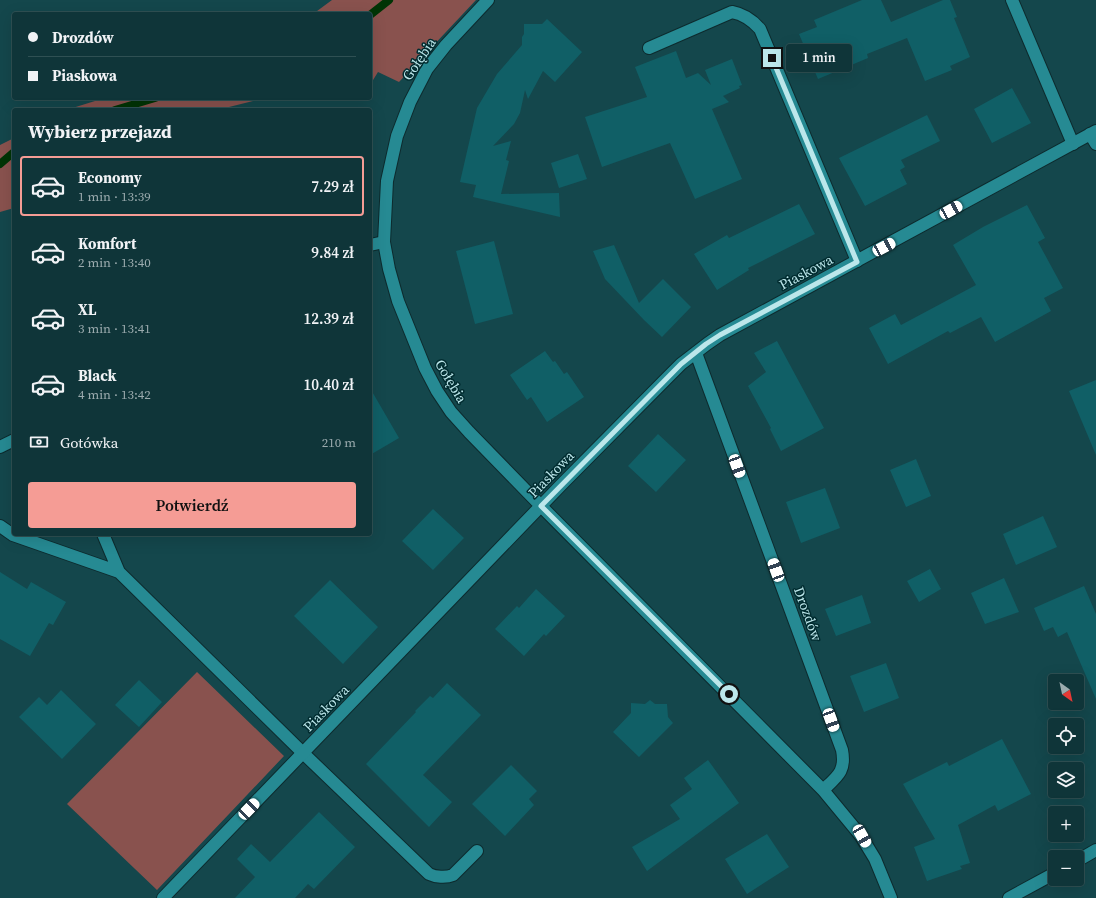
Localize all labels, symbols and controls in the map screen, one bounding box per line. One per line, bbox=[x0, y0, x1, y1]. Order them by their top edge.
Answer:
text: Drozdów bbox=[52, 27, 114, 48]
street label: Gołębia bbox=[397, 33, 441, 84]
callout: 1 min bbox=[786, 44, 852, 72]
route end bbox=[763, 49, 781, 67]
text: 1 min bbox=[802, 49, 836, 66]
text: Piaskowa bbox=[52, 65, 117, 86]
text: Wybierz przejazd bbox=[28, 119, 172, 144]
text: Economy bbox=[78, 167, 142, 188]
icon: car bbox=[30, 168, 66, 204]
text: 7.29 zł bbox=[311, 176, 354, 197]
text: 1 min · 13:39 bbox=[78, 188, 151, 205]
car bbox=[938, 199, 964, 221]
text: Komfort bbox=[78, 233, 136, 254]
icon: car bbox=[30, 234, 66, 270]
car bbox=[871, 236, 897, 258]
text: 9.84 zł bbox=[311, 242, 354, 263]
street label: Piaskowa bbox=[776, 249, 837, 295]
text: 2 min · 13:40 bbox=[78, 254, 151, 271]
text: XL bbox=[78, 299, 97, 320]
icon: car bbox=[30, 300, 66, 336]
text: 12.39 zł bbox=[303, 308, 354, 329]
text: 3 min · 13:41 bbox=[78, 320, 151, 337]
street label: Gołębia bbox=[430, 355, 472, 407]
text: Black bbox=[78, 365, 117, 386]
icon: car bbox=[30, 366, 66, 402]
text: 10.40 zł bbox=[303, 374, 354, 395]
text: 4 min · 13:42 bbox=[78, 386, 151, 403]
icon: cash bbox=[28, 431, 50, 453]
text: Gotówka bbox=[60, 432, 118, 453]
text: 210 m bbox=[322, 434, 356, 451]
street label: Piaskowa bbox=[524, 445, 579, 502]
car bbox=[727, 453, 747, 479]
button: Potwierdź bbox=[28, 482, 356, 528]
car bbox=[766, 557, 786, 583]
street label: Drozdów bbox=[789, 584, 827, 644]
north arrow bbox=[1048, 674, 1084, 710]
map controls bbox=[1048, 674, 1084, 886]
street label: Piaskowa bbox=[299, 679, 354, 736]
route start bbox=[720, 685, 738, 703]
car bbox=[821, 707, 841, 733]
button: locate bbox=[1048, 718, 1084, 754]
button: layers bbox=[1048, 762, 1084, 798]
car bbox=[236, 796, 262, 822]
button: + bbox=[1048, 806, 1084, 842]
car bbox=[851, 823, 873, 849]
button: − bbox=[1048, 850, 1084, 886]

